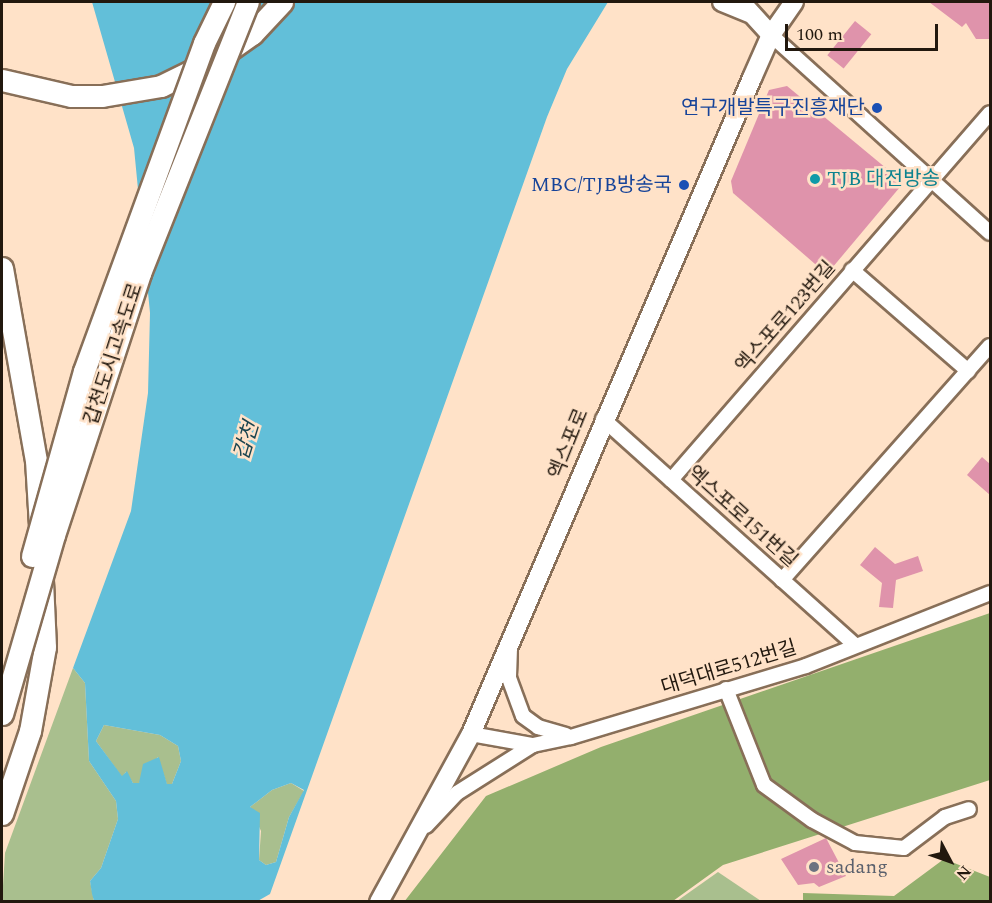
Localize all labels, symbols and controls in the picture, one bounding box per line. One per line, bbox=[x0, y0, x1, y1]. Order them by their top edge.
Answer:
scale bar bbox=[788, 12, 941, 50]
text: 100 m bbox=[796, 21, 843, 48]
place label: 연구개발특구진흥재단 bbox=[681, 96, 865, 120]
marker: 연구개발특구진흥재단 bbox=[870, 101, 884, 115]
place label: TJB 대전방송 bbox=[827, 167, 940, 191]
marker: TJB 대전방송 bbox=[808, 172, 822, 186]
place label: MBC/TJB방송국 bbox=[531, 173, 672, 197]
marker: MBC/TJB방송국 bbox=[677, 178, 691, 192]
street label: 엑스포로123번길 bbox=[731, 256, 841, 378]
street label: 갑천도시고속도로 bbox=[80, 280, 148, 428]
street label: 엑스포로 bbox=[544, 405, 594, 483]
water label: 갑천 bbox=[229, 419, 265, 463]
street label: 엑스포로151번길 bbox=[682, 461, 802, 573]
street label: 대덕대로512번길 bbox=[658, 636, 800, 700]
north arrow bbox=[920, 831, 980, 891]
place label: sadang bbox=[826, 855, 888, 879]
marker: sadang bbox=[807, 860, 821, 874]
text: N bbox=[950, 860, 977, 886]

